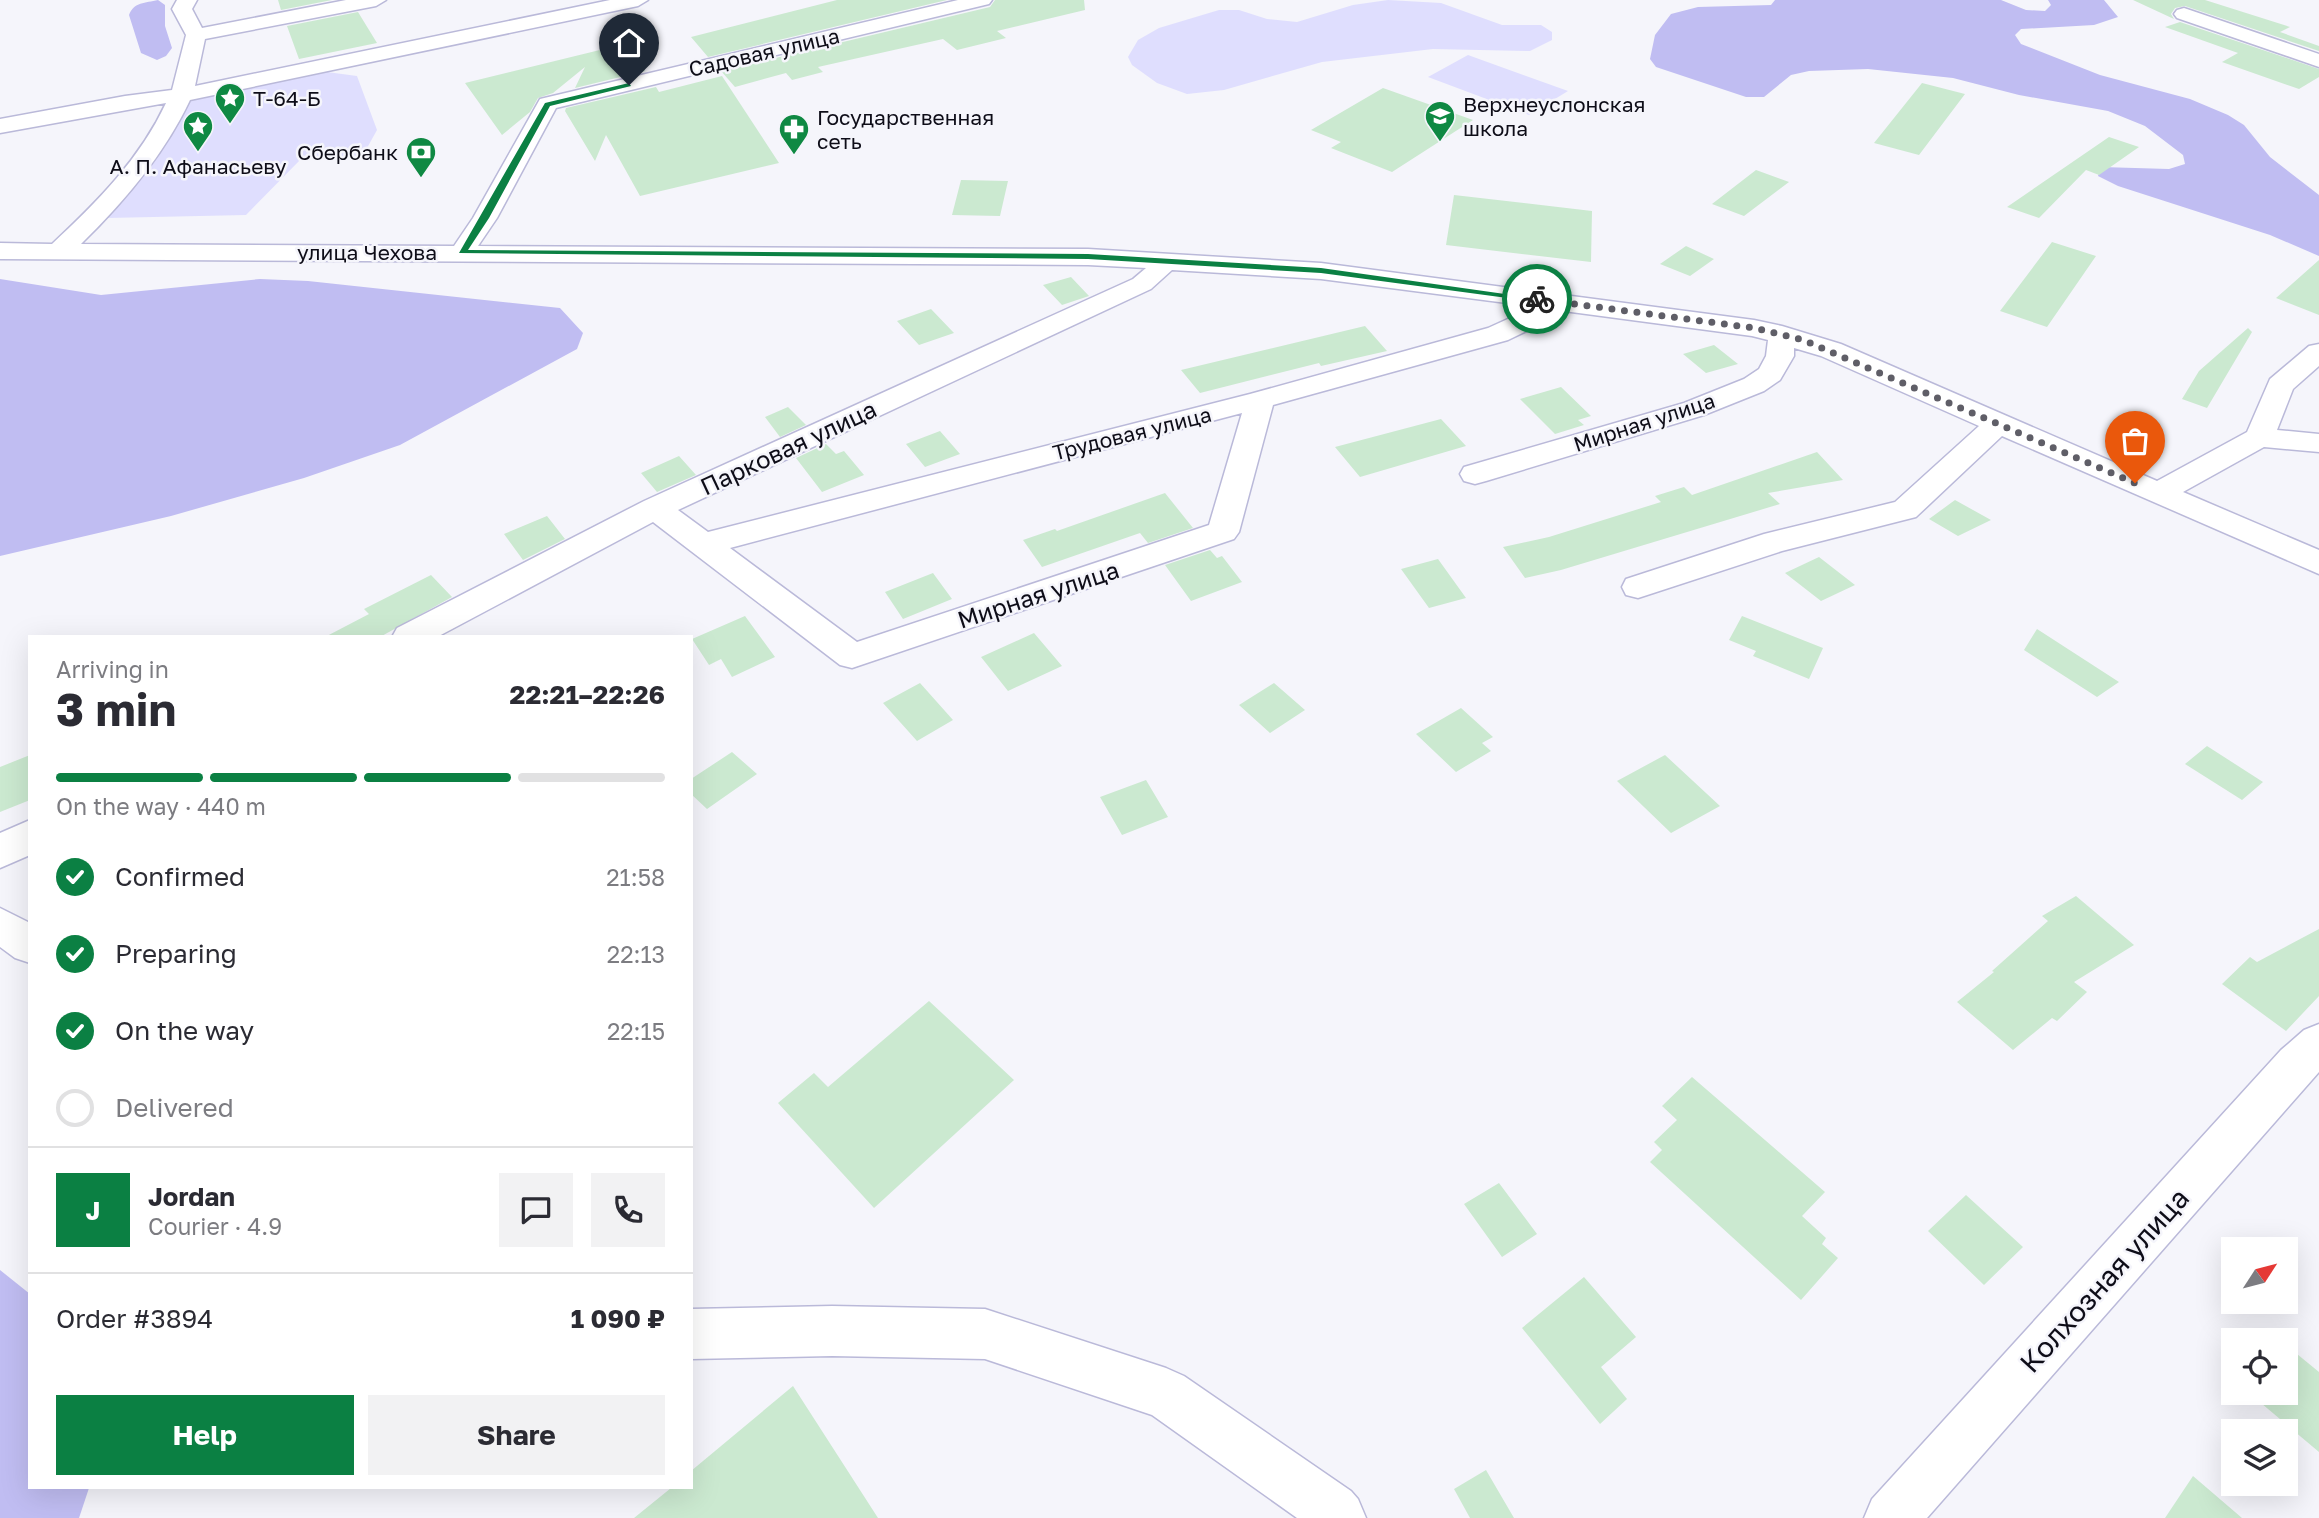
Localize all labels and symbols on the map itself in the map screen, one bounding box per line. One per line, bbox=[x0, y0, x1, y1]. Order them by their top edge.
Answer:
pin bbox=[599, 13, 659, 85]
street label: Садовая улица bbox=[686, 22, 842, 82]
place icon: Т-64-Б bbox=[213, 81, 247, 125]
place label: Т-64-Б bbox=[253, 85, 321, 111]
place label: Верхнеуслонская школа bbox=[1463, 91, 1646, 141]
school or university icon: Верхнеуслонская школа bbox=[1423, 99, 1457, 143]
place label: Государственная сеть bbox=[817, 104, 994, 154]
place icon: А. П. Афанасьеву bbox=[181, 109, 215, 153]
pharmacy icon: Государственная сеть bbox=[777, 112, 811, 156]
bank icon: Сбербанк bbox=[404, 135, 438, 179]
place label: Сбербанк bbox=[297, 139, 398, 165]
place label: А. П. Афанасьеву bbox=[109, 153, 287, 179]
street label: улица Чехова bbox=[297, 239, 437, 265]
courier bbox=[1502, 264, 1572, 334]
street label: Мирная улица bbox=[1570, 387, 1718, 457]
street label: Парковая улица bbox=[695, 393, 881, 501]
street label: Трудовая улица bbox=[1050, 401, 1214, 465]
pin bbox=[2105, 411, 2165, 483]
street label: Мирная улица bbox=[954, 554, 1122, 634]
street label: Колхозная улица bbox=[2013, 1181, 2195, 1379]
north arrow bbox=[2221, 1237, 2298, 1314]

